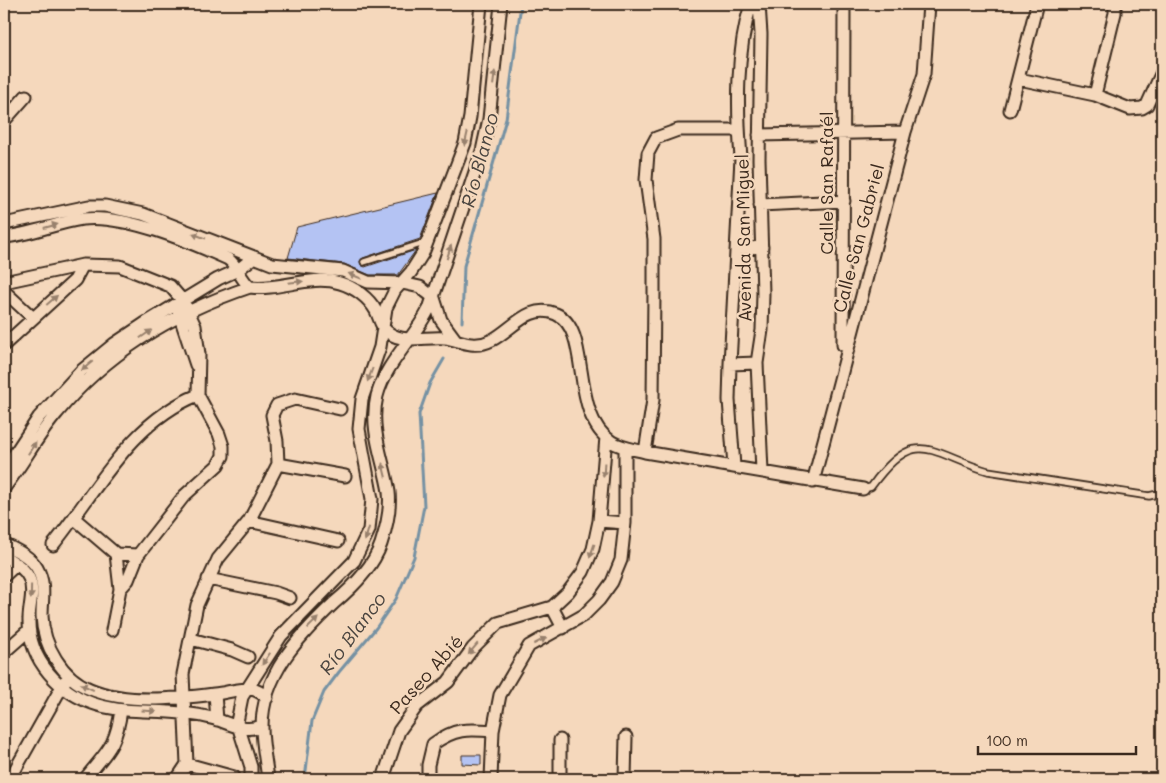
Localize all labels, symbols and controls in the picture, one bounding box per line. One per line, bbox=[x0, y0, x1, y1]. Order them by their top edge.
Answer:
one-way arrow bbox=[490, 70, 498, 86]
water label: Río Blanco bbox=[454, 110, 504, 210]
street label: Calle San Rafaél bbox=[814, 111, 838, 255]
one-way arrow bbox=[462, 131, 470, 146]
street label: Avenida San Miguel bbox=[730, 154, 756, 322]
street label: Calle San Gabriel bbox=[827, 161, 889, 315]
one-way arrow bbox=[44, 222, 59, 230]
one-way arrow bbox=[192, 232, 206, 240]
one-way arrow bbox=[446, 244, 453, 259]
one-way arrow bbox=[347, 272, 362, 280]
one-way arrow bbox=[288, 278, 304, 286]
one-way arrow bbox=[46, 295, 58, 306]
one-way arrow bbox=[139, 329, 153, 339]
one-way arrow bbox=[81, 361, 94, 372]
one-way arrow bbox=[366, 368, 374, 383]
one-way arrow bbox=[27, 441, 36, 455]
one-way arrow bbox=[380, 463, 388, 478]
one-way arrow bbox=[599, 463, 607, 479]
one-way arrow bbox=[362, 527, 370, 542]
one-way arrow bbox=[588, 544, 596, 559]
one-way arrow bbox=[27, 584, 35, 600]
water label: Río Blanco bbox=[313, 587, 391, 679]
one-way arrow bbox=[307, 617, 319, 629]
street label: Paseo Abié bbox=[384, 629, 468, 719]
one-way arrow bbox=[532, 637, 547, 645]
one-way arrow bbox=[467, 642, 479, 654]
one-way arrow bbox=[261, 652, 270, 666]
one-way arrow bbox=[80, 683, 94, 691]
one-way arrow bbox=[141, 707, 157, 715]
scale bar bbox=[978, 723, 1136, 755]
text: 100 m bbox=[986, 730, 1028, 750]

